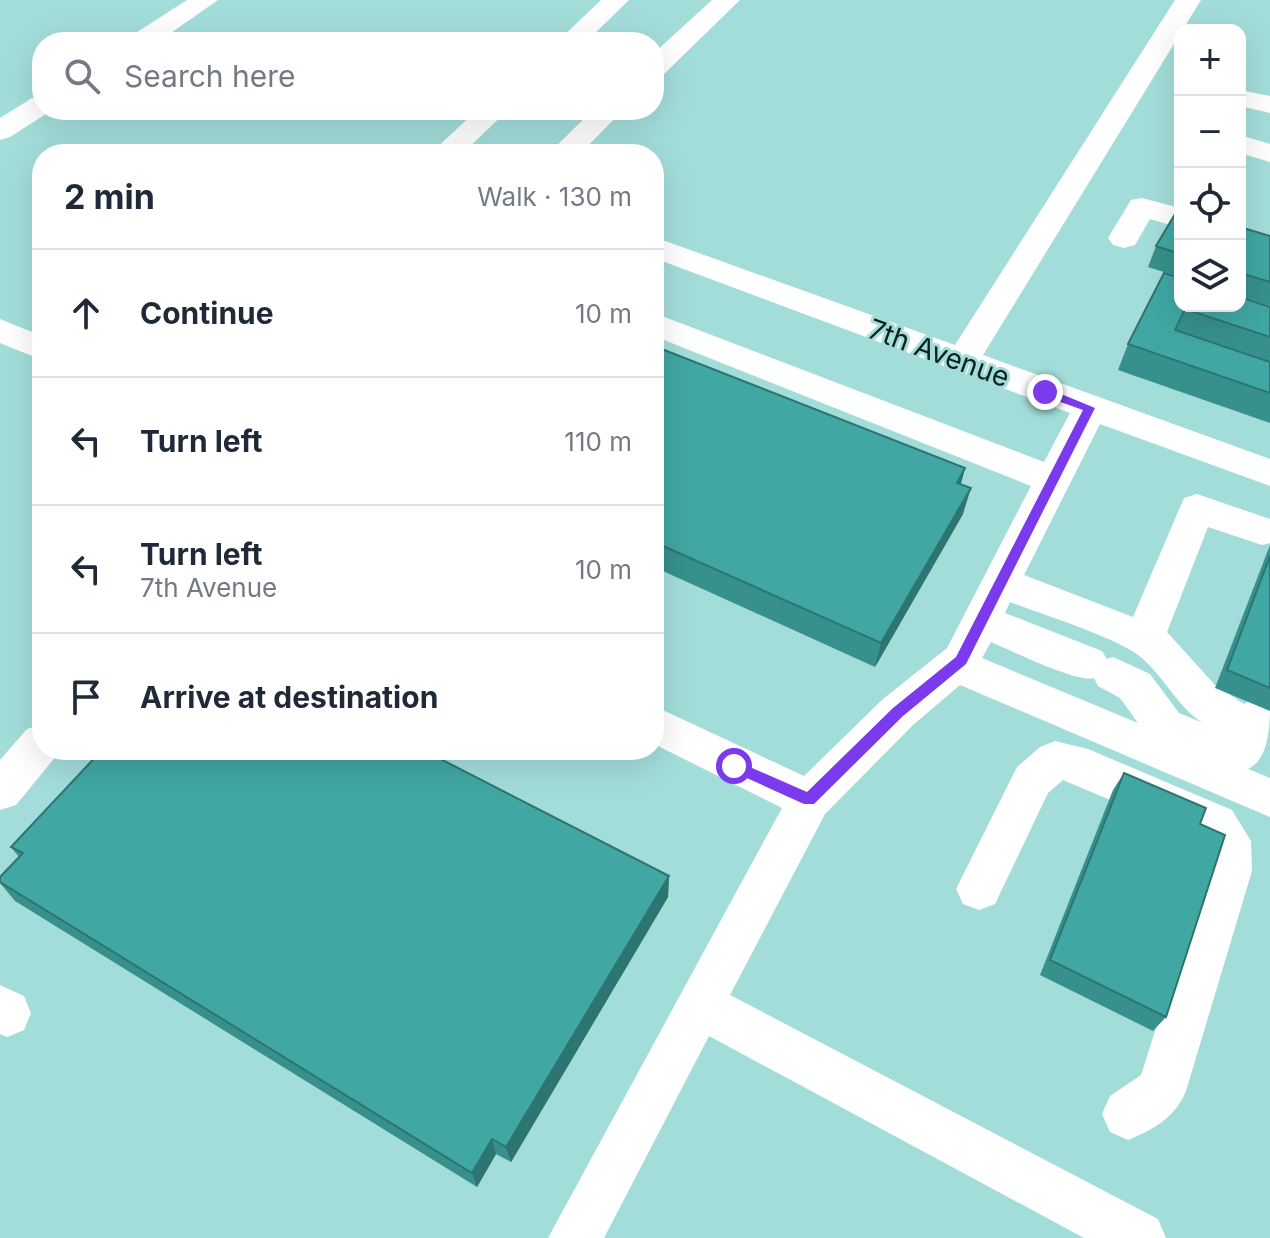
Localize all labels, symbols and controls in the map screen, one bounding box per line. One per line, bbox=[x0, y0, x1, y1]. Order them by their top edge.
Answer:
map controls bbox=[1174, 24, 1246, 312]
button: + bbox=[1174, 24, 1246, 96]
search box bbox=[32, 32, 664, 120]
icon: search bbox=[60, 54, 104, 98]
text: Search here bbox=[124, 58, 296, 94]
button: − bbox=[1174, 96, 1246, 168]
button: locate bbox=[1174, 168, 1246, 240]
text: 2 min bbox=[64, 176, 155, 217]
text: Walk · 130 m bbox=[477, 181, 632, 212]
button: layers bbox=[1174, 240, 1246, 312]
icon: ahead bbox=[64, 291, 108, 335]
text: Continue bbox=[140, 295, 274, 331]
text: 10 m bbox=[575, 298, 632, 329]
street label: 7th Avenue bbox=[864, 312, 1014, 394]
route end bbox=[1027, 374, 1063, 410]
icon: left bbox=[64, 419, 108, 463]
text: Turn left bbox=[140, 423, 262, 459]
text: 110 m bbox=[564, 426, 632, 457]
text: Turn left bbox=[140, 536, 262, 572]
icon: left bbox=[64, 547, 108, 591]
text: 10 m bbox=[575, 554, 632, 585]
text: 7th Avenue bbox=[140, 572, 277, 603]
icon: arrive bbox=[64, 675, 108, 719]
text: Arrive at destination bbox=[140, 679, 438, 715]
route start bbox=[716, 748, 752, 784]

